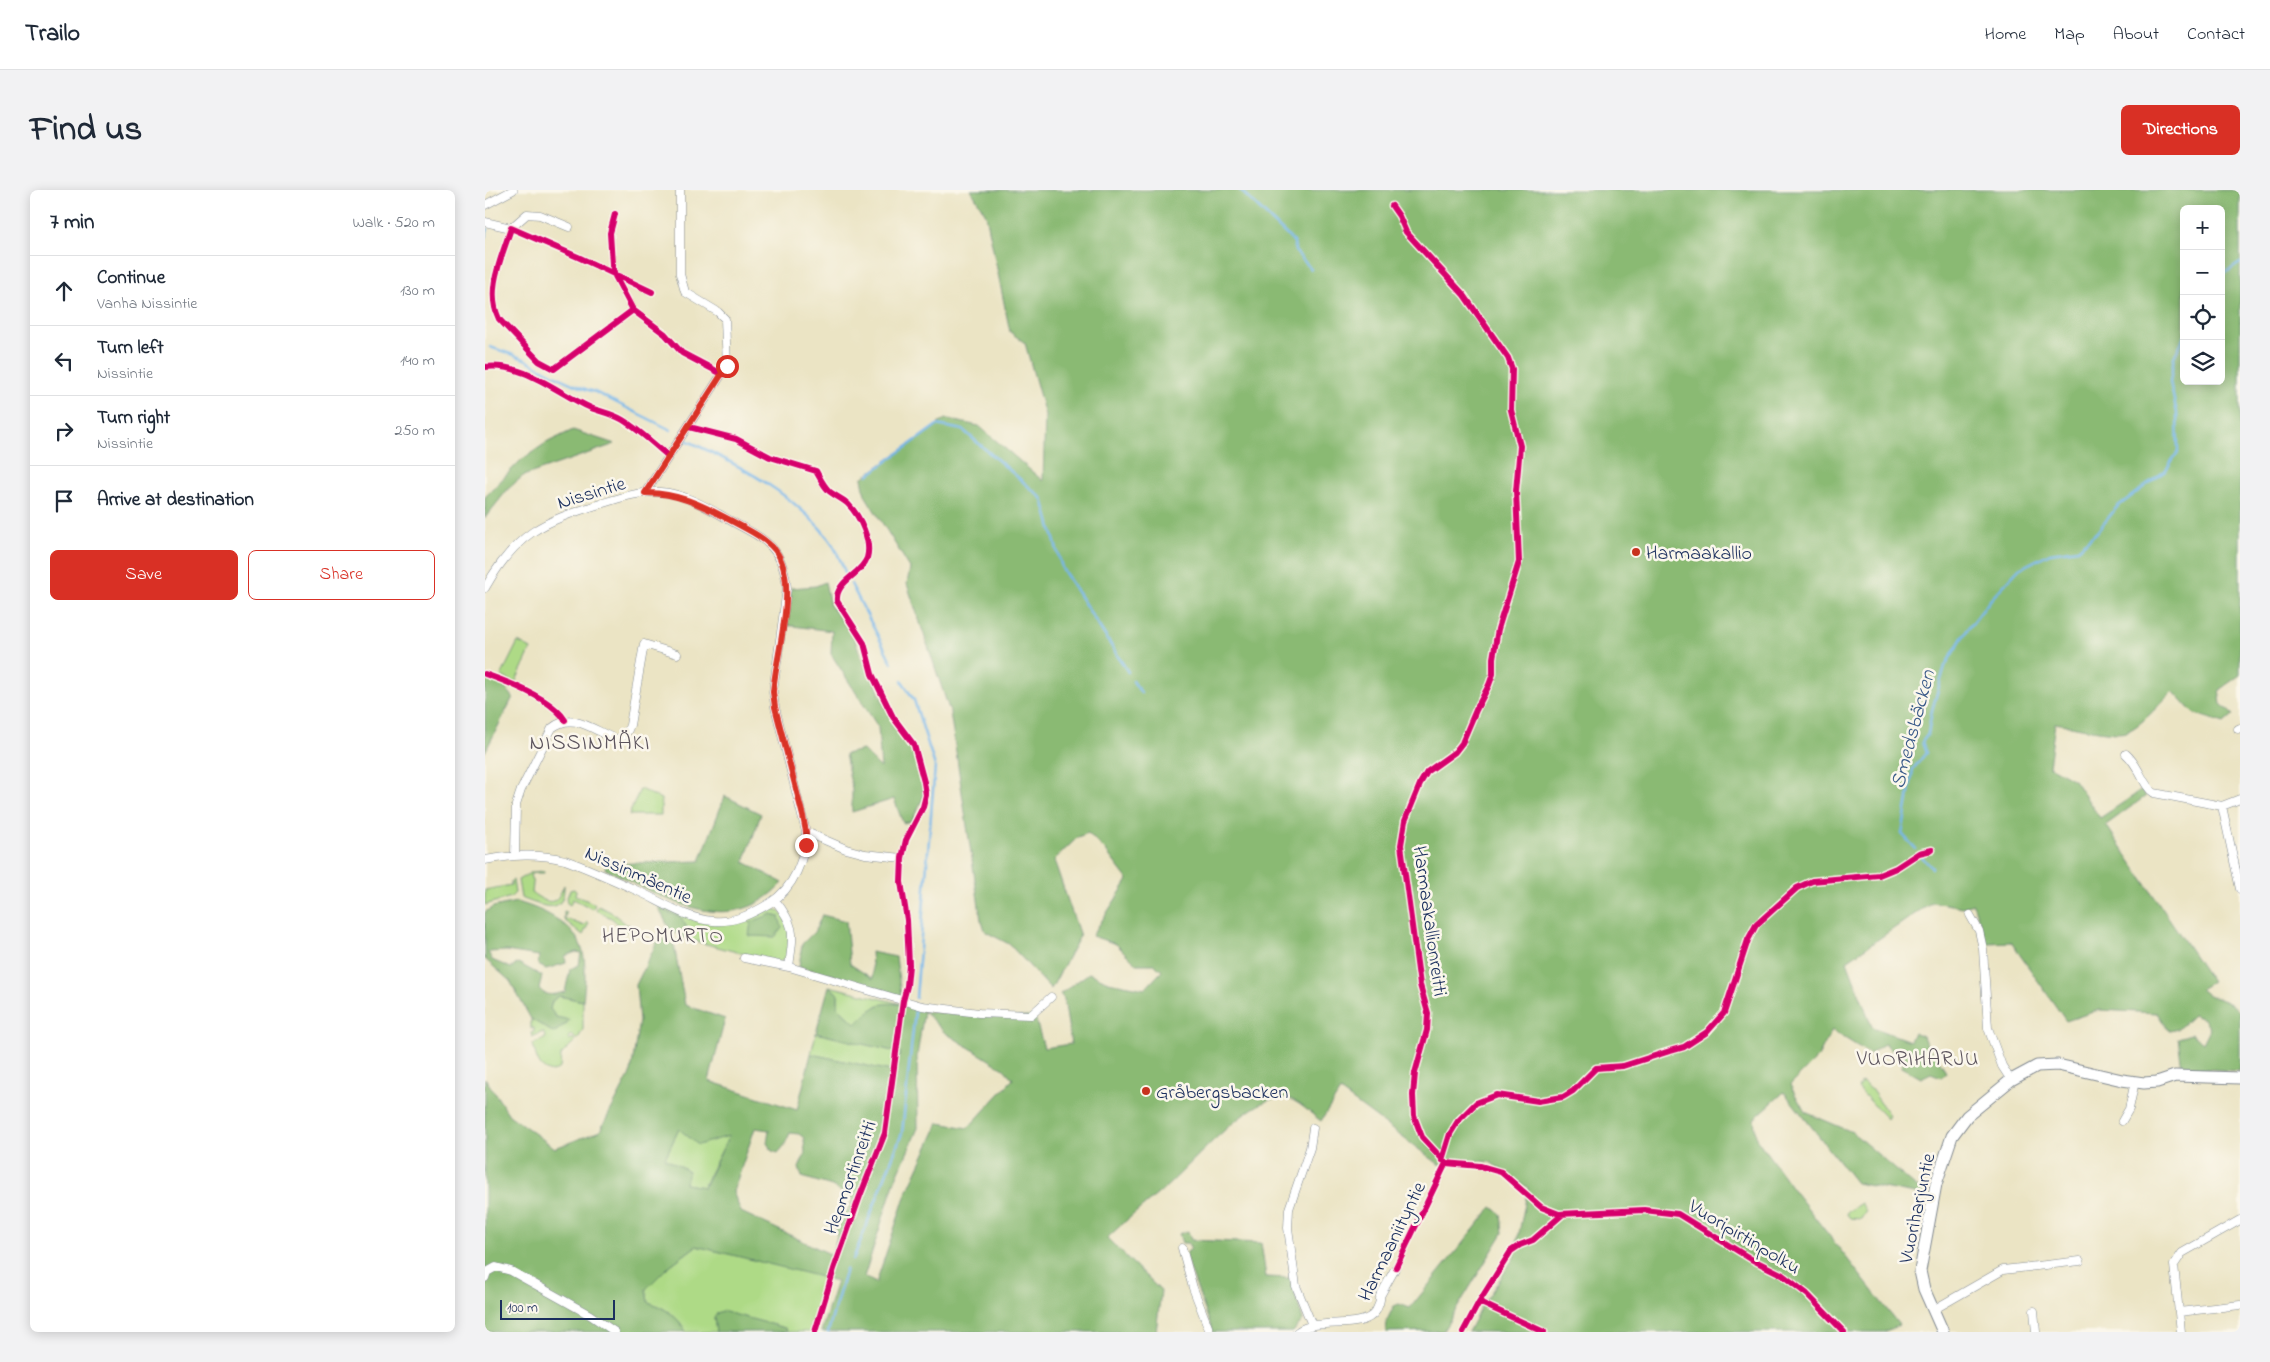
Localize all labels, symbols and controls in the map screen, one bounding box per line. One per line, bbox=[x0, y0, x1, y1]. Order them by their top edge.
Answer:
text: Trailo bbox=[25, 17, 80, 52]
text: Home bbox=[1985, 22, 2026, 48]
text: Map bbox=[2054, 22, 2085, 48]
text: About bbox=[2113, 22, 2159, 48]
text: Contact bbox=[2187, 22, 2245, 48]
text: Find us bbox=[30, 105, 142, 156]
button: Directions bbox=[2121, 105, 2240, 155]
map controls bbox=[2180, 205, 2225, 385]
button: + bbox=[2180, 205, 2225, 250]
text: 7 min bbox=[50, 208, 94, 238]
text: Walk · 520 m bbox=[352, 211, 435, 235]
button: − bbox=[2180, 250, 2225, 295]
text: Continue bbox=[97, 265, 165, 292]
icon: ahead bbox=[50, 277, 78, 305]
text: 130 m bbox=[400, 279, 435, 303]
text: Vanha Nissintie bbox=[97, 292, 197, 316]
button: locate bbox=[2180, 295, 2225, 340]
text: Turn left bbox=[97, 335, 164, 362]
button: layers bbox=[2180, 340, 2225, 385]
icon: left bbox=[50, 347, 78, 375]
text: 140 m bbox=[400, 349, 435, 373]
route start bbox=[716, 355, 739, 378]
text: Nissintie bbox=[97, 362, 153, 386]
text: Turn right bbox=[97, 405, 170, 432]
icon: right bbox=[50, 417, 78, 445]
text: 250 m bbox=[395, 419, 435, 443]
text: Nissintie bbox=[97, 432, 153, 456]
street label: Nissintie bbox=[554, 470, 630, 519]
icon: arrive bbox=[50, 487, 78, 515]
text: Arrive at destination bbox=[97, 487, 254, 514]
place label: Harmaakallio bbox=[1646, 540, 1752, 569]
marker: Harmaakallio bbox=[1630, 546, 1642, 558]
button: Save bbox=[50, 550, 238, 600]
button: Share bbox=[248, 550, 435, 600]
water label: Smedsbäcken bbox=[1884, 666, 1944, 792]
district label: NISSINMÄKI bbox=[529, 728, 651, 760]
route end bbox=[795, 834, 818, 857]
street label: Nissinmäentie bbox=[580, 840, 696, 913]
street label: Harmaakallionreitti bbox=[1404, 844, 1453, 998]
district label: HEPOMURTO bbox=[602, 922, 724, 952]
district label: VUORIHARJU bbox=[1856, 1045, 1979, 1075]
place label: Gråbergsbacken bbox=[1156, 1079, 1288, 1109]
marker: Gråbergsbacken bbox=[1140, 1085, 1152, 1097]
street label: Hepmortinreitti bbox=[817, 1117, 885, 1239]
street label: Vuoriharjuntie bbox=[1892, 1151, 1944, 1267]
street label: Harmaaniityntie bbox=[1352, 1177, 1435, 1307]
street label: Vuoripirtinpolku bbox=[1681, 1193, 1805, 1283]
scale bar bbox=[500, 1297, 615, 1320]
text: 100 m bbox=[507, 1298, 538, 1319]

